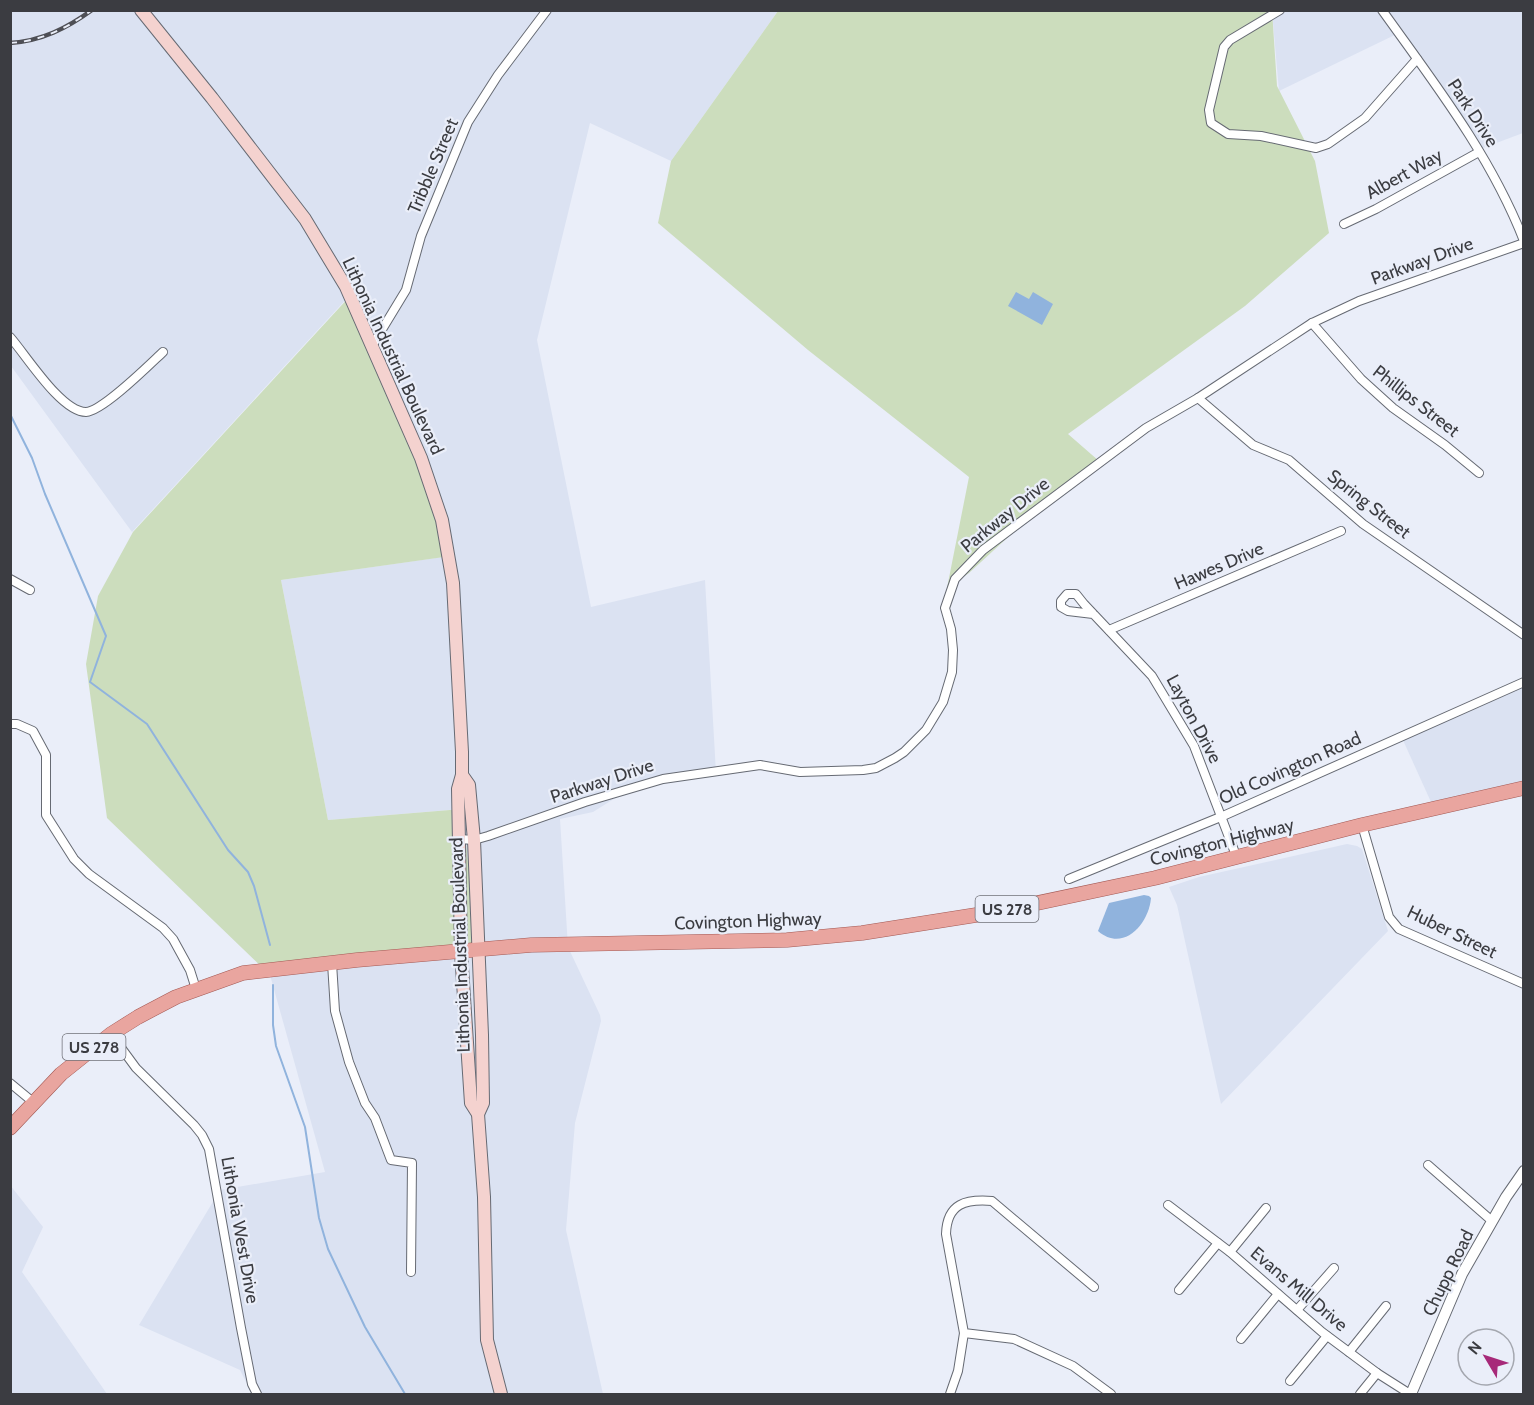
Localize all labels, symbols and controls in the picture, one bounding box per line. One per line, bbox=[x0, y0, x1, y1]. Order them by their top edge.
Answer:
street label: Park Drive bbox=[1443, 75, 1503, 151]
street label: Tribble Street bbox=[403, 115, 463, 217]
street label: Albert Way bbox=[1362, 144, 1446, 204]
street label: Parkway Drive bbox=[1368, 232, 1476, 290]
street label: Lithonia Industrial Boulevard bbox=[338, 254, 448, 458]
street label: Phillips Street bbox=[1368, 360, 1464, 442]
street label: Spring Street bbox=[1323, 465, 1415, 543]
street label: Parkway Drive bbox=[956, 473, 1054, 557]
street label: Hawes Drive bbox=[1171, 537, 1267, 595]
street label: Layton Drive bbox=[1162, 671, 1226, 767]
street label: Old Covington Road bbox=[1216, 727, 1364, 809]
street label: Parkway Drive bbox=[548, 754, 656, 808]
street label: Covington Highway bbox=[1148, 813, 1296, 871]
street label: Lithonia Industrial Boulevard bbox=[445, 837, 475, 1053]
road number: US 278 bbox=[976, 896, 1038, 922]
street label: Huber Street bbox=[1404, 901, 1500, 963]
street label: Covington Highway bbox=[674, 907, 822, 935]
road number: US 278 bbox=[62, 1034, 125, 1060]
street label: Lithonia West Drive bbox=[216, 1155, 264, 1305]
street label: Chupp Road bbox=[1418, 1226, 1478, 1320]
street label: Evans Mill Drive bbox=[1246, 1242, 1352, 1336]
north arrow bbox=[1456, 1327, 1516, 1387]
text: N bbox=[1464, 1338, 1486, 1358]

